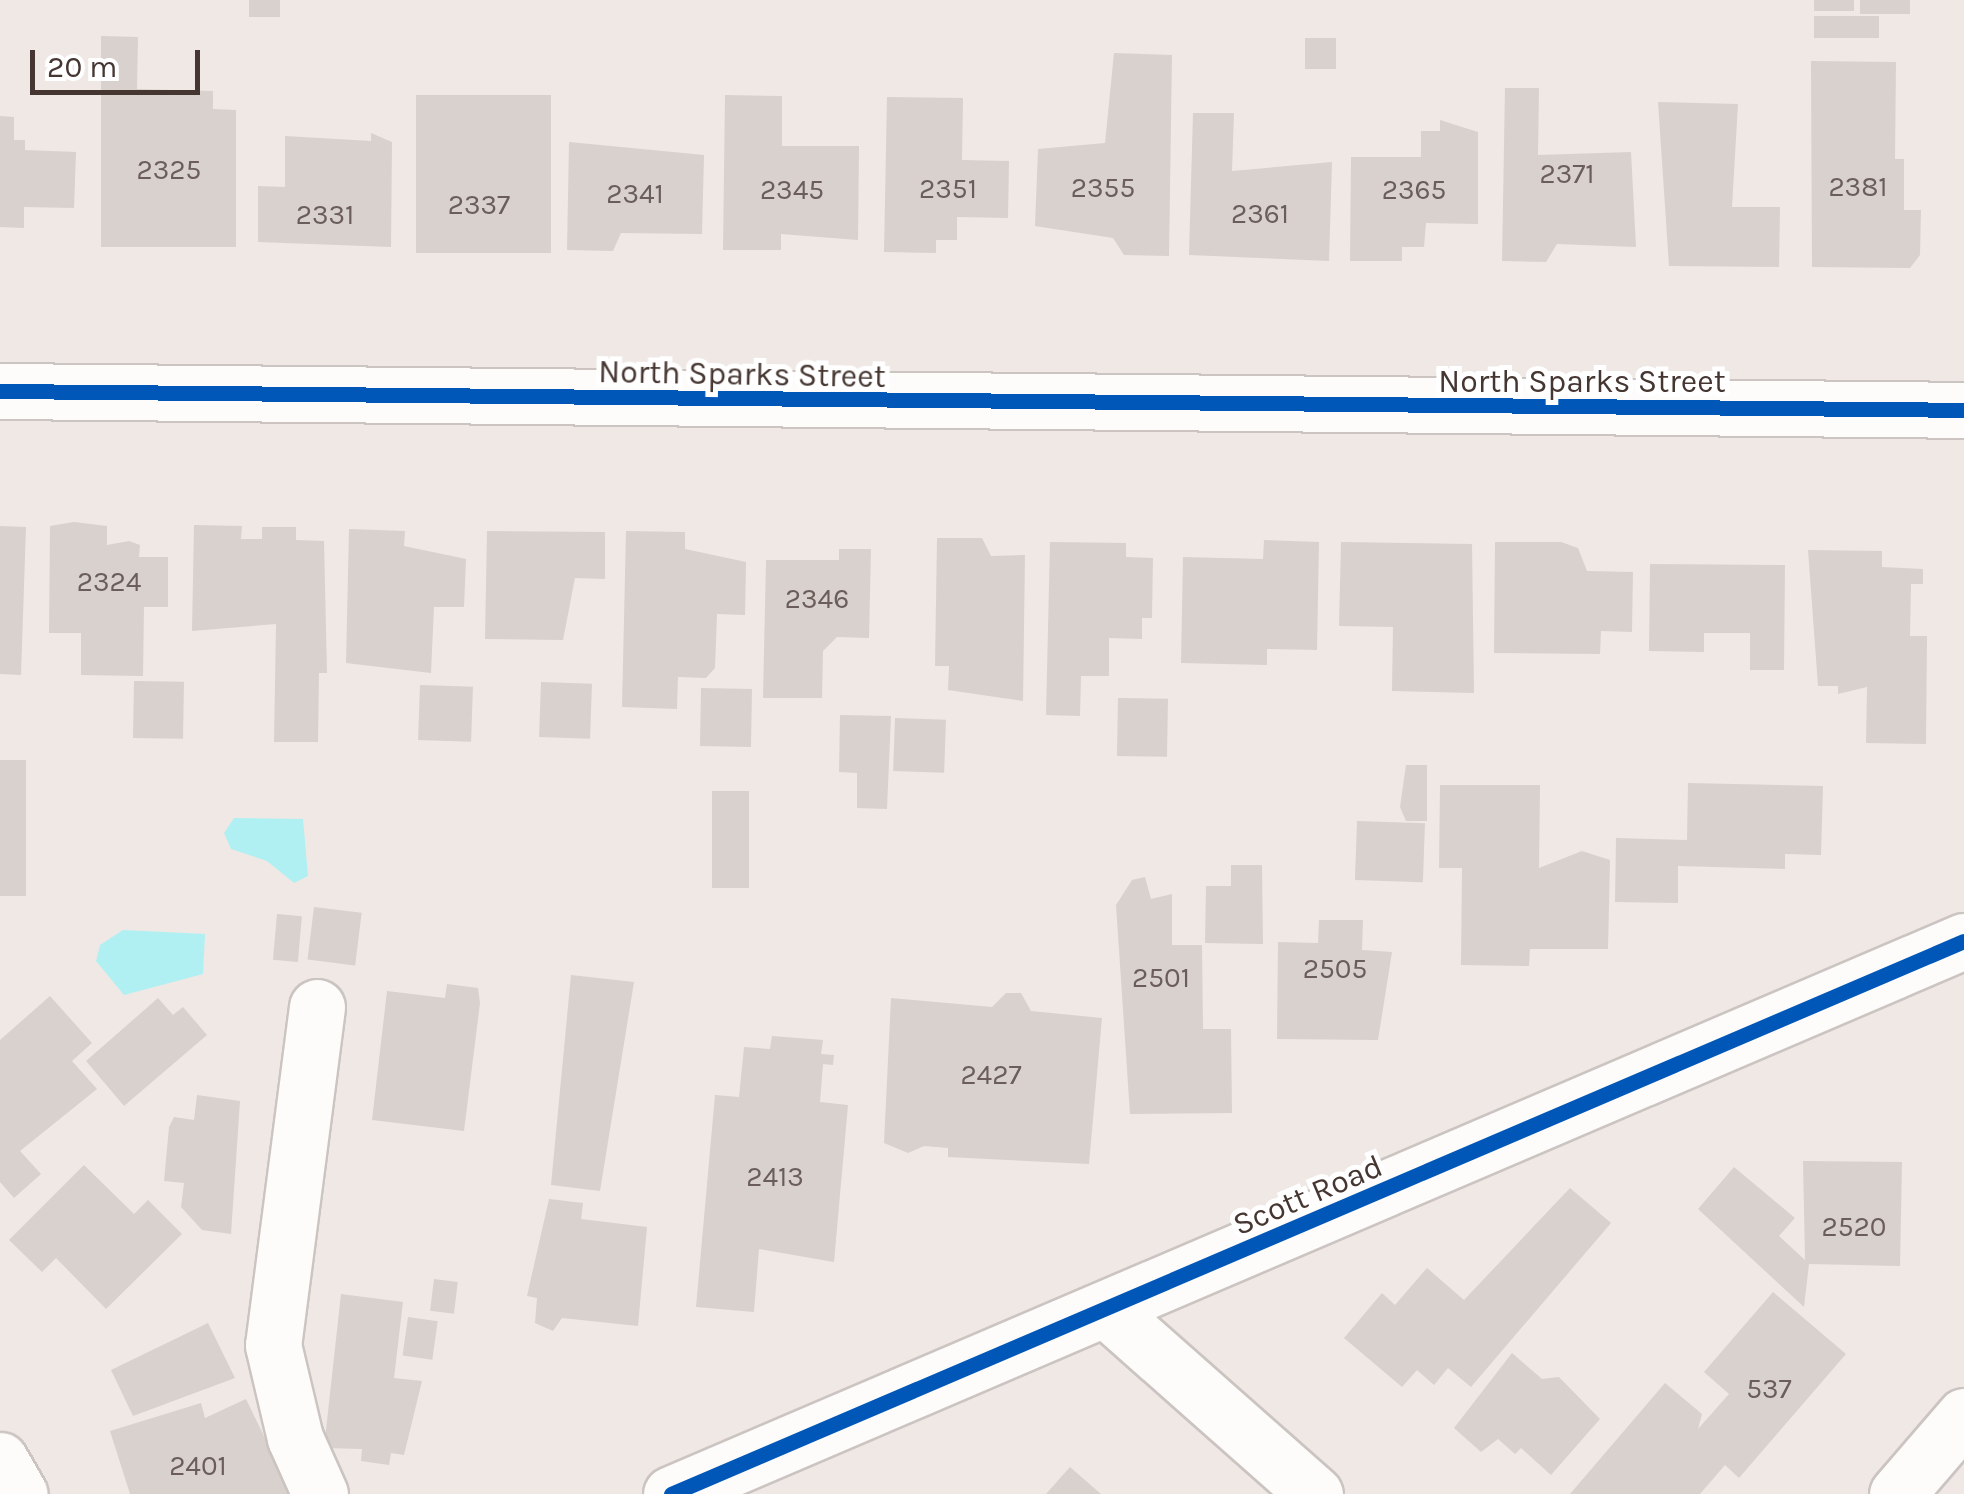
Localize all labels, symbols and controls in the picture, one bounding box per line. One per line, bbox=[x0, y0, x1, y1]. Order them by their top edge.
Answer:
scale bar bbox=[35, 30, 205, 92]
text: 20 m bbox=[47, 49, 117, 85]
house number: 2325 bbox=[137, 153, 201, 187]
house number: 2371 bbox=[1539, 157, 1595, 191]
house number: 2381 bbox=[1828, 170, 1888, 204]
house number: 2355 bbox=[1071, 171, 1135, 205]
house number: 2351 bbox=[919, 172, 977, 206]
house number: 2345 bbox=[760, 173, 824, 207]
house number: 2365 bbox=[1382, 173, 1446, 207]
house number: 2341 bbox=[606, 177, 664, 211]
house number: 2337 bbox=[448, 188, 510, 222]
house number: 2361 bbox=[1231, 197, 1289, 231]
house number: 2331 bbox=[296, 198, 354, 232]
street label: North Sparks Street bbox=[598, 353, 886, 397]
street label: North Sparks Street bbox=[1438, 363, 1726, 401]
house number: 2324 bbox=[77, 565, 141, 599]
house number: 2346 bbox=[785, 582, 849, 616]
house number: 2505 bbox=[1303, 952, 1367, 986]
house number: 2501 bbox=[1132, 961, 1190, 995]
house number: 2427 bbox=[960, 1058, 1022, 1092]
street label: Scott Road bbox=[1227, 1147, 1389, 1245]
house number: 2413 bbox=[746, 1160, 804, 1194]
house number: 2520 bbox=[1822, 1210, 1886, 1244]
house number: 537 bbox=[1746, 1372, 1792, 1406]
house number: 2401 bbox=[169, 1449, 227, 1483]

